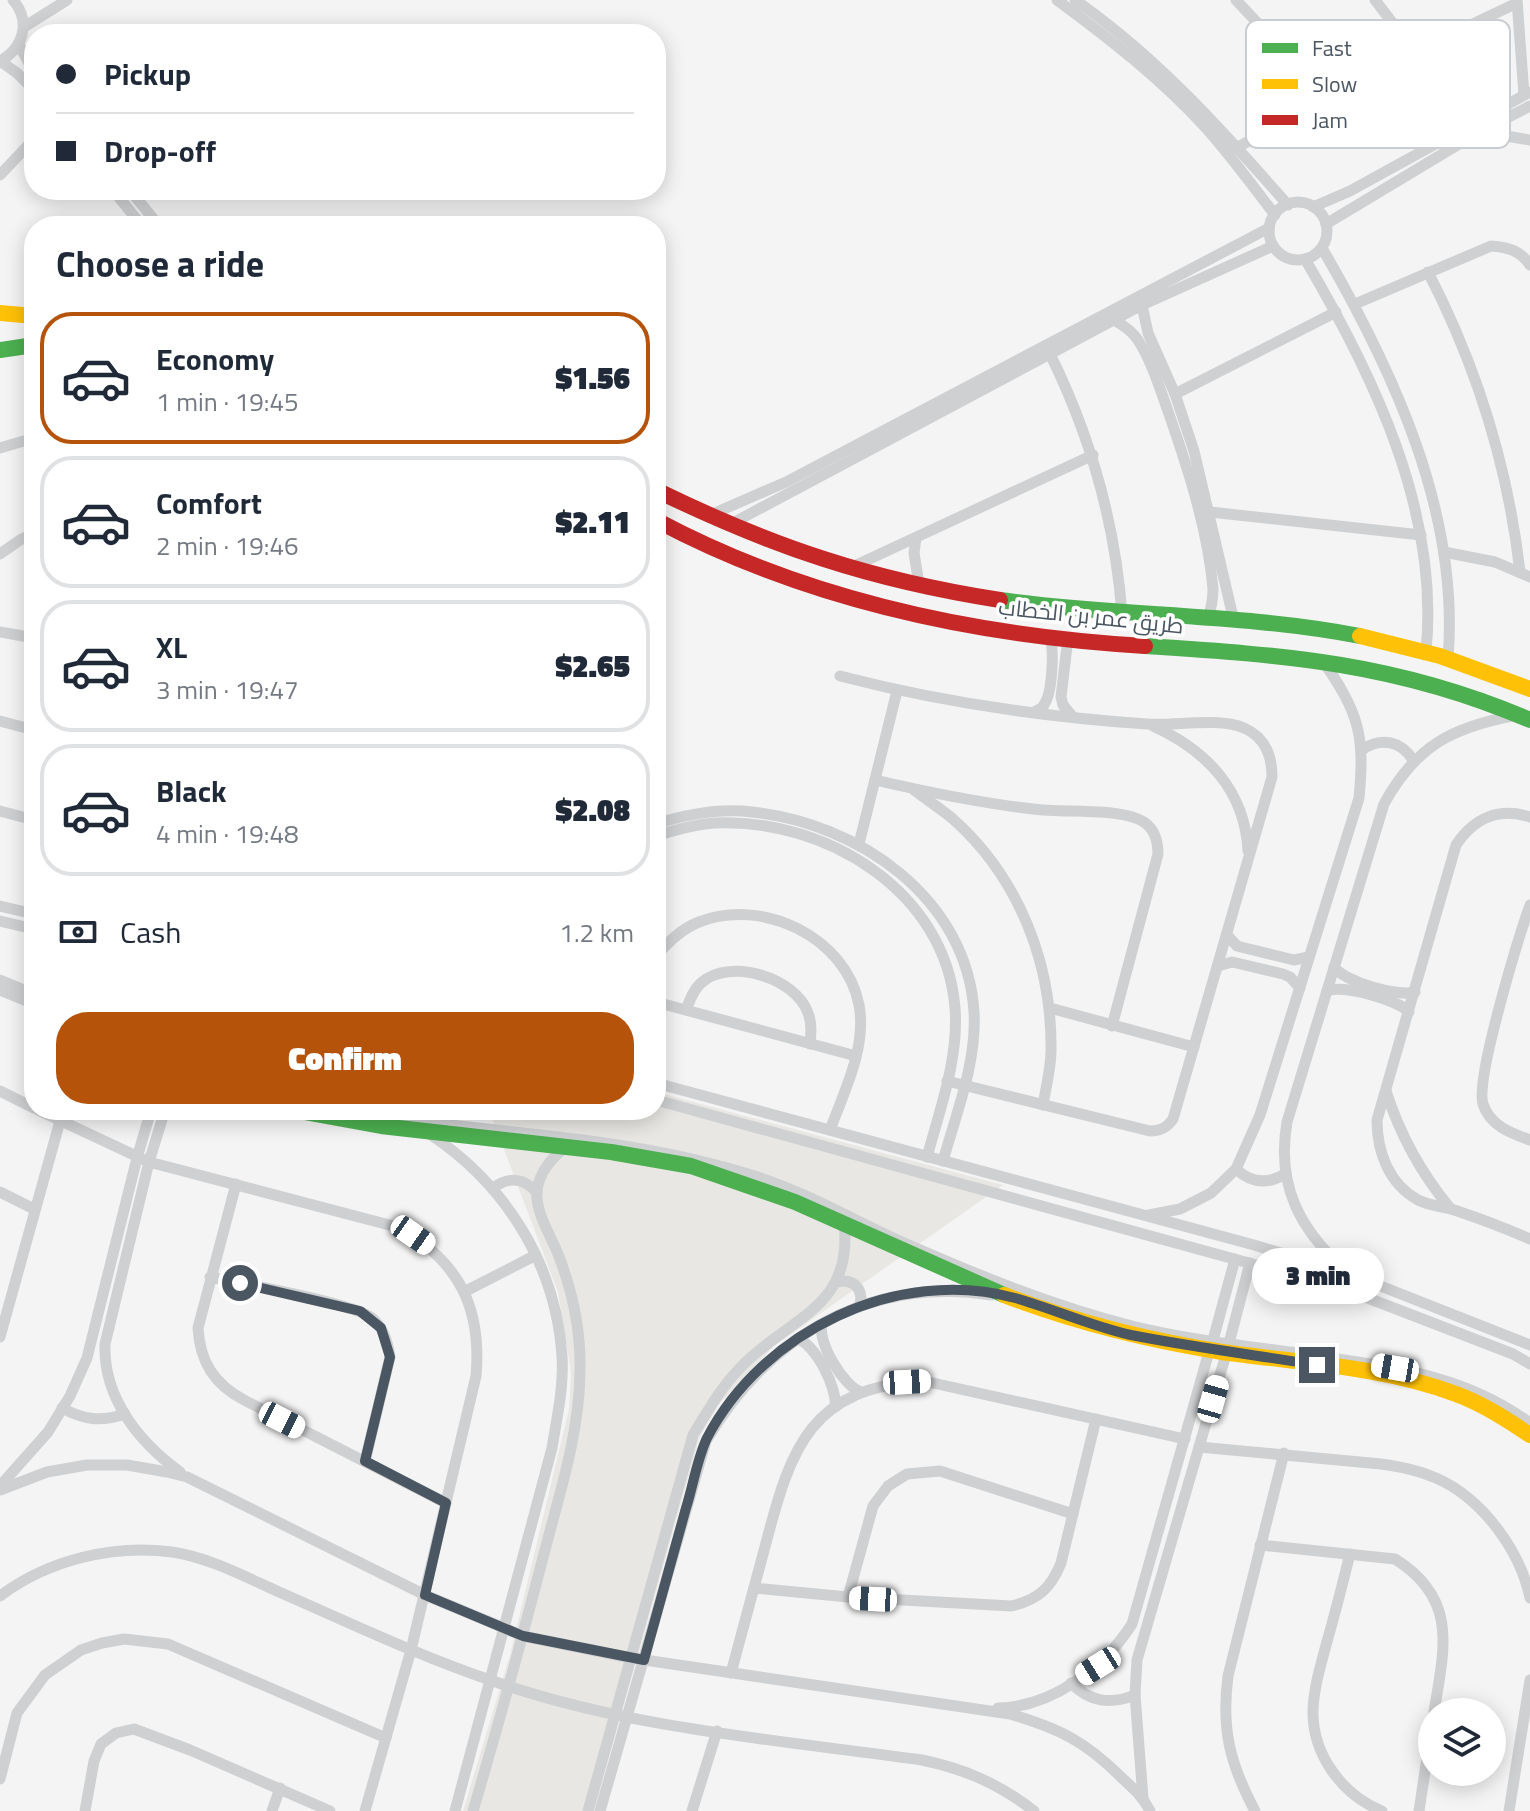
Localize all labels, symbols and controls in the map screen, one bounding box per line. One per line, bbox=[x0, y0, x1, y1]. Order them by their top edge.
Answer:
legend bbox=[1246, 20, 1510, 148]
text: Fast bbox=[1312, 31, 1352, 65]
text: Pickup bbox=[104, 51, 191, 97]
text: Slow bbox=[1312, 67, 1358, 101]
text: Jam bbox=[1312, 103, 1348, 137]
text: Drop-off bbox=[104, 128, 216, 174]
text: Choose a ride bbox=[56, 236, 264, 291]
text: Economy bbox=[156, 336, 274, 382]
icon: car bbox=[60, 342, 132, 414]
text: $1.56 bbox=[556, 355, 630, 401]
text: 1 min · 19:45 bbox=[156, 382, 299, 421]
text: Comfort bbox=[156, 480, 262, 526]
icon: car bbox=[60, 486, 132, 558]
text: $2.11 bbox=[556, 499, 630, 545]
text: 2 min · 19:46 bbox=[156, 526, 299, 565]
street label: طريق عمر بن الخطاب bbox=[997, 589, 1185, 643]
text: XL bbox=[156, 624, 187, 670]
icon: car bbox=[60, 630, 132, 702]
text: $2.65 bbox=[556, 643, 630, 689]
text: 3 min · 19:47 bbox=[156, 670, 299, 709]
text: Black bbox=[156, 768, 227, 814]
icon: car bbox=[60, 774, 132, 846]
text: $2.08 bbox=[556, 787, 630, 833]
text: 4 min · 19:48 bbox=[156, 814, 299, 853]
text: Cash bbox=[120, 909, 181, 955]
icon: cash bbox=[56, 910, 100, 954]
text: 1.2 km bbox=[559, 913, 634, 952]
button: Confirm bbox=[56, 1012, 634, 1104]
car bbox=[386, 1211, 440, 1259]
callout: 3 min bbox=[1251, 1249, 1383, 1305]
text: 3 min bbox=[1286, 1256, 1350, 1295]
route start bbox=[222, 1265, 258, 1301]
route end bbox=[1299, 1347, 1335, 1383]
car bbox=[1369, 1352, 1421, 1384]
car bbox=[882, 1369, 932, 1395]
car bbox=[1195, 1373, 1231, 1425]
car bbox=[255, 1398, 309, 1442]
car bbox=[848, 1586, 898, 1612]
car bbox=[1071, 1643, 1125, 1689]
map controls bbox=[1418, 1698, 1506, 1786]
button: layers bbox=[1418, 1698, 1506, 1786]

